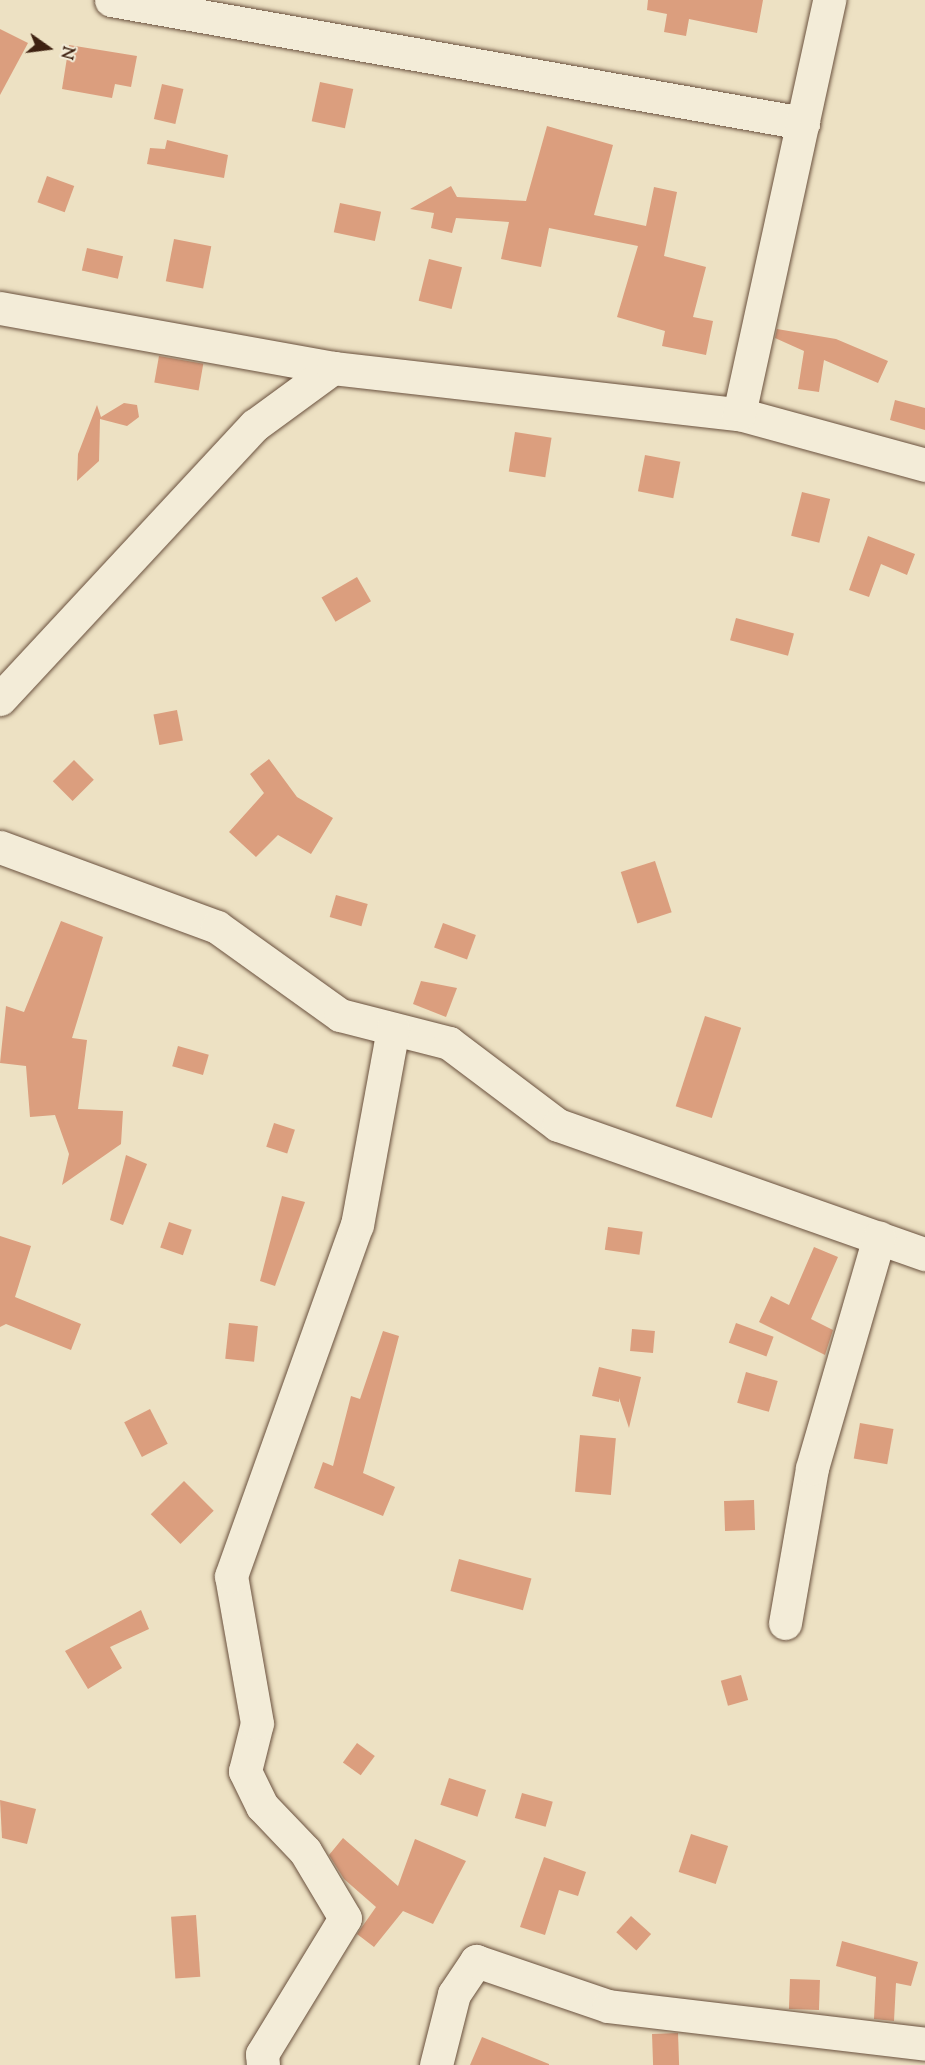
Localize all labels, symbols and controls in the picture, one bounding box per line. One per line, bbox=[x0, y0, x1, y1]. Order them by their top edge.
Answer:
north arrow bbox=[18, 18, 78, 78]
text: N bbox=[53, 43, 79, 61]

